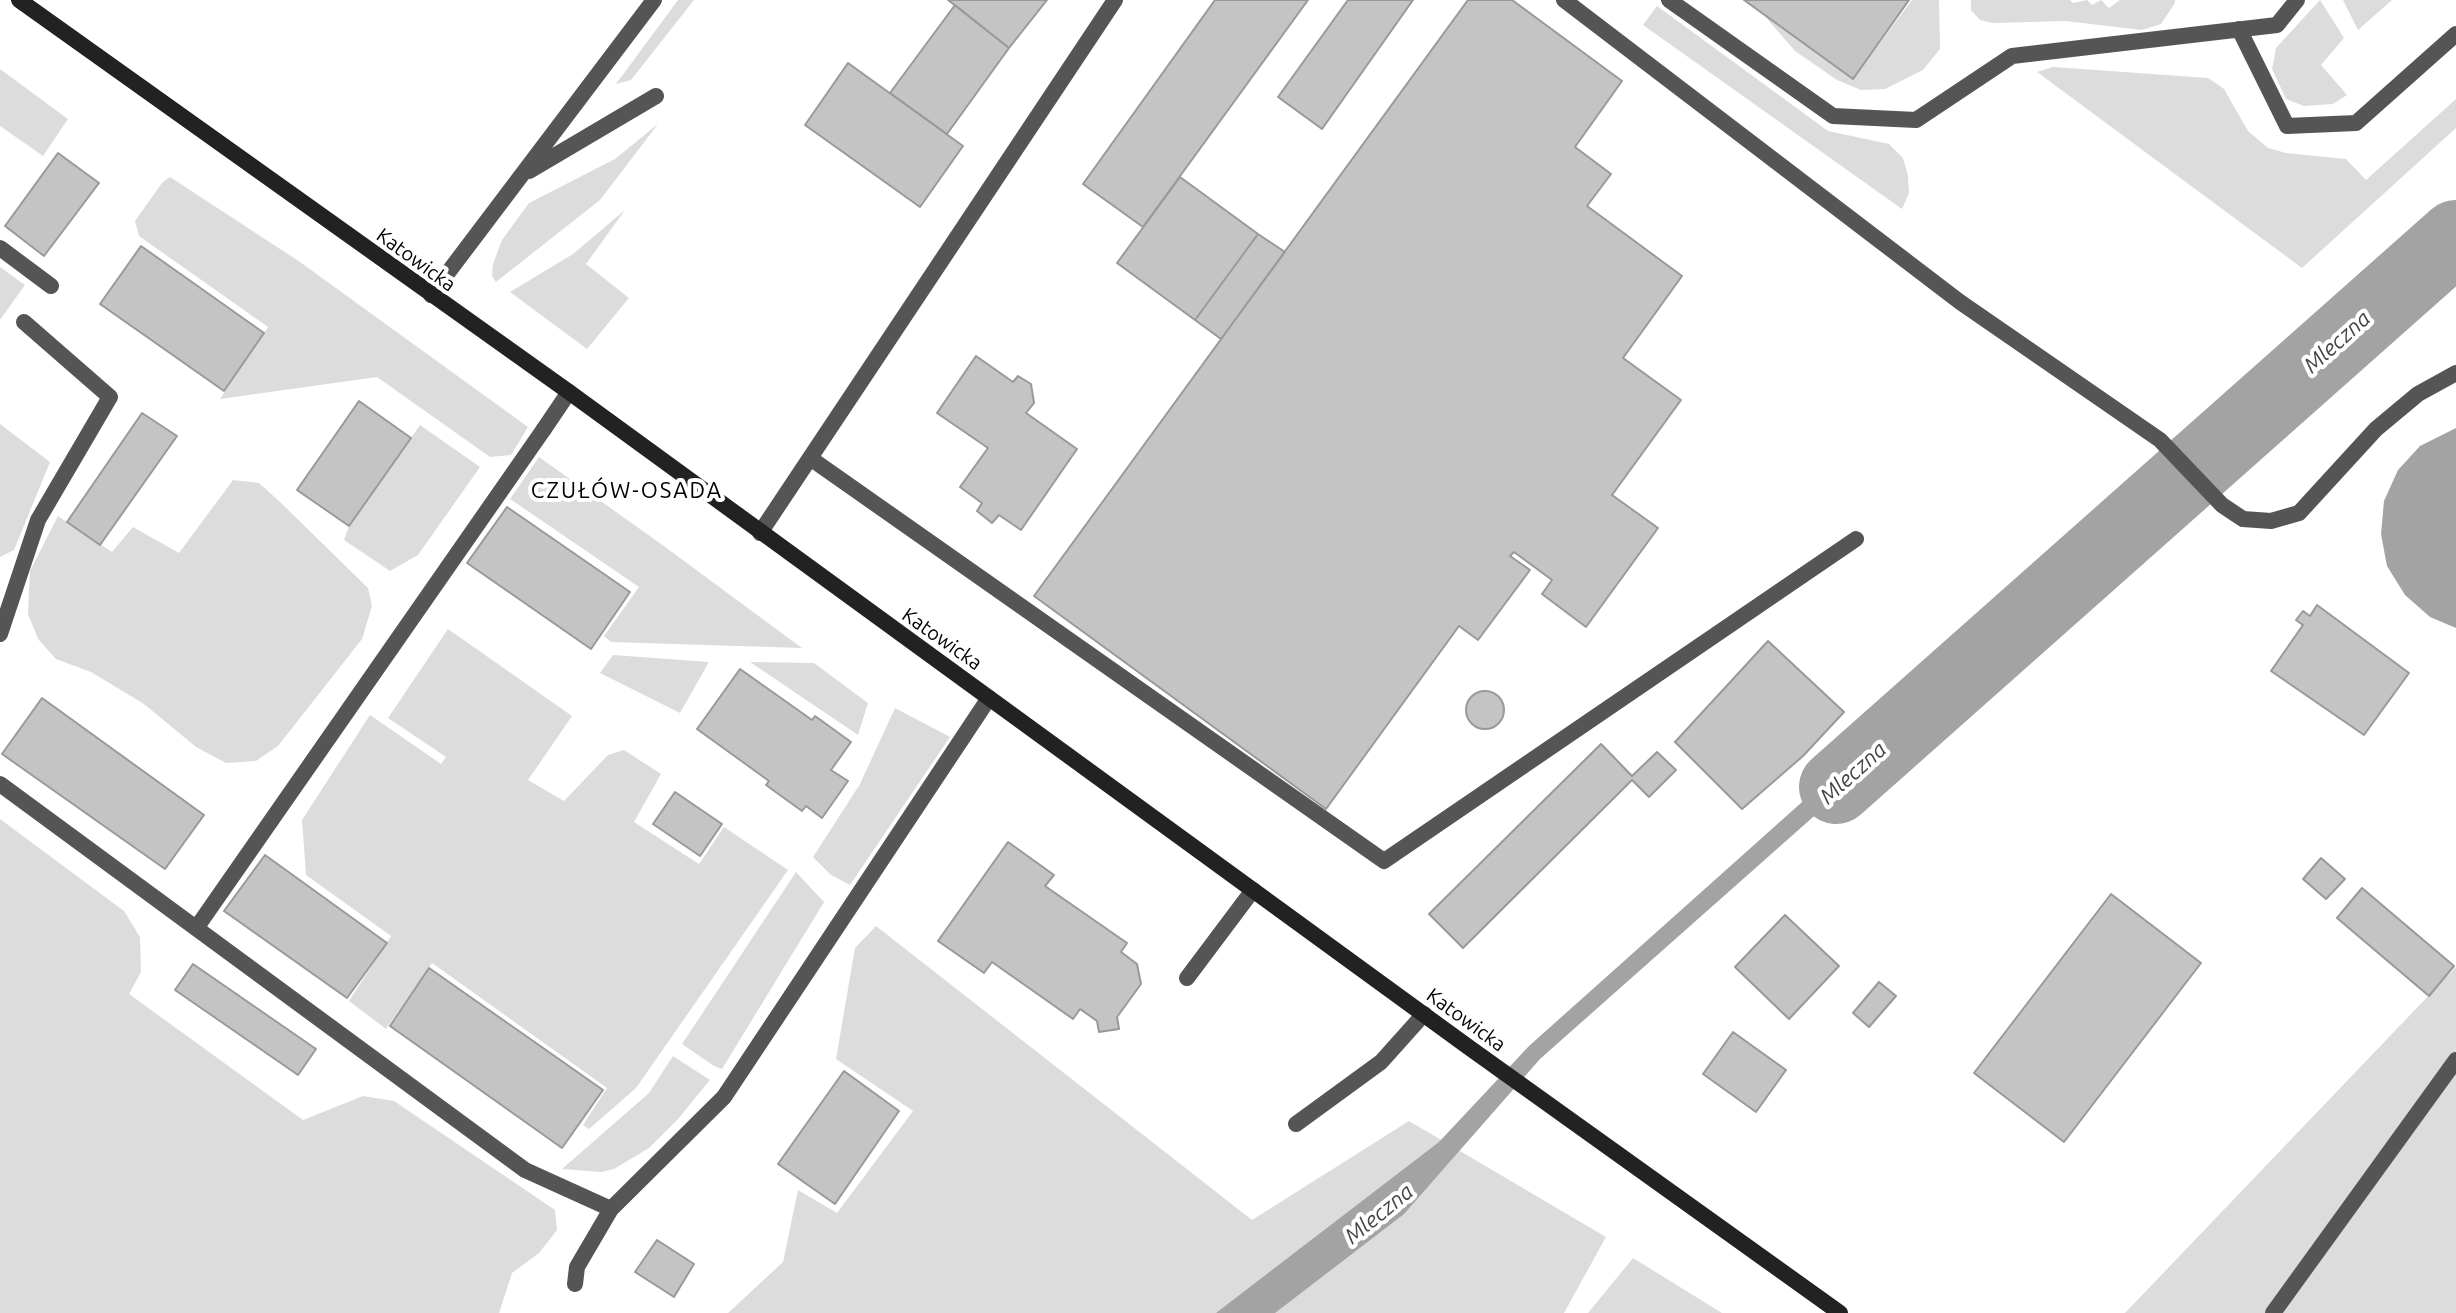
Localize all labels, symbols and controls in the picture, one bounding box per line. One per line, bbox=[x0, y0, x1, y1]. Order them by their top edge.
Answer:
street label: Katowicka bbox=[372, 223, 460, 297]
water label: Mleczna bbox=[2298, 305, 2376, 379]
district label: CZUŁÓW-OSADA bbox=[531, 478, 723, 504]
street label: Katowicka bbox=[897, 603, 987, 675]
water label: Mleczna bbox=[1814, 736, 1892, 810]
street label: Katowicka bbox=[1422, 983, 1510, 1057]
water label: Mleczna bbox=[1339, 1178, 1419, 1250]

